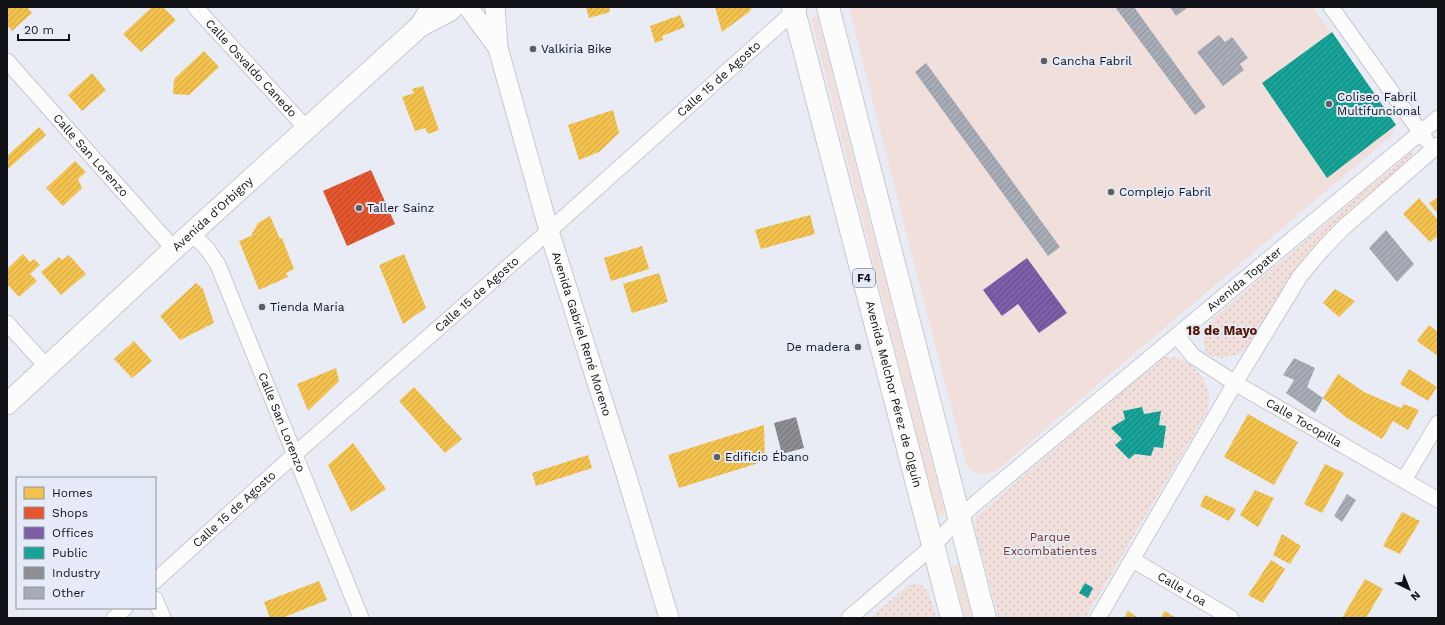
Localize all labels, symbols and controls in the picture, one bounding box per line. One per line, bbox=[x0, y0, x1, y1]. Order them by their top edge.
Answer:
scale bar bbox=[18, 16, 69, 42]
street label: Calle Osvaldo Canedo bbox=[203, 16, 300, 120]
text: 20 m bbox=[24, 23, 54, 37]
street label: Calle 15 de Agosto bbox=[674, 38, 763, 120]
place label: Valkiria Bike bbox=[541, 42, 612, 56]
marker: Valkiria Bike bbox=[528, 44, 538, 54]
place label: Cancha Fabril bbox=[1052, 54, 1132, 68]
marker: Cancha Fabril bbox=[1039, 56, 1049, 66]
place label: Coliseo Fabril Multifuncional bbox=[1337, 90, 1421, 118]
marker: Coliseo Fabril Multifuncional bbox=[1324, 99, 1334, 109]
street label: Calle San Lorenzo bbox=[50, 111, 131, 200]
street label: Avenida d'Orbigny bbox=[169, 173, 257, 254]
place label: Complejo Fabril bbox=[1119, 185, 1212, 199]
marker: Complejo Fabril bbox=[1106, 187, 1116, 197]
place label: Taller Sainz bbox=[367, 201, 434, 215]
marker: Taller Sainz bbox=[354, 203, 364, 213]
street label: Avenida Topater bbox=[1204, 244, 1285, 314]
street label: Avenida Gabriel René Moreno bbox=[549, 250, 614, 418]
street label: Calle 15 de Agosto bbox=[432, 254, 522, 335]
road number: F4 bbox=[853, 269, 875, 287]
street label: Avenida Melchor Pérez de Olguín bbox=[863, 299, 925, 489]
place label: Tienda Maria bbox=[270, 300, 345, 314]
marker: Tienda Maria bbox=[257, 302, 267, 312]
district label: 18 de Mayo bbox=[1187, 323, 1258, 338]
place label: De madera bbox=[786, 340, 850, 354]
marker: De madera bbox=[853, 342, 863, 352]
street label: Calle San Lorenzo bbox=[255, 370, 308, 474]
street label: Calle Tocopilla bbox=[1263, 395, 1344, 450]
place label: Edificio Ébano bbox=[725, 450, 809, 464]
marker: Edificio Ébano bbox=[712, 452, 722, 462]
street label: Calle 15 de Agosto bbox=[190, 468, 279, 550]
legend bbox=[16, 477, 156, 609]
text: Homes bbox=[52, 486, 93, 500]
text: Shops bbox=[52, 506, 88, 520]
text: Offices bbox=[52, 526, 94, 540]
park label: Parque Excombatientes bbox=[1003, 530, 1097, 558]
text: Public bbox=[52, 546, 88, 560]
text: Industry bbox=[52, 566, 101, 580]
street label: Calle Loa bbox=[1155, 569, 1209, 609]
north arrow bbox=[1389, 569, 1429, 609]
text: Other bbox=[52, 586, 85, 600]
text: N bbox=[1408, 588, 1423, 603]

